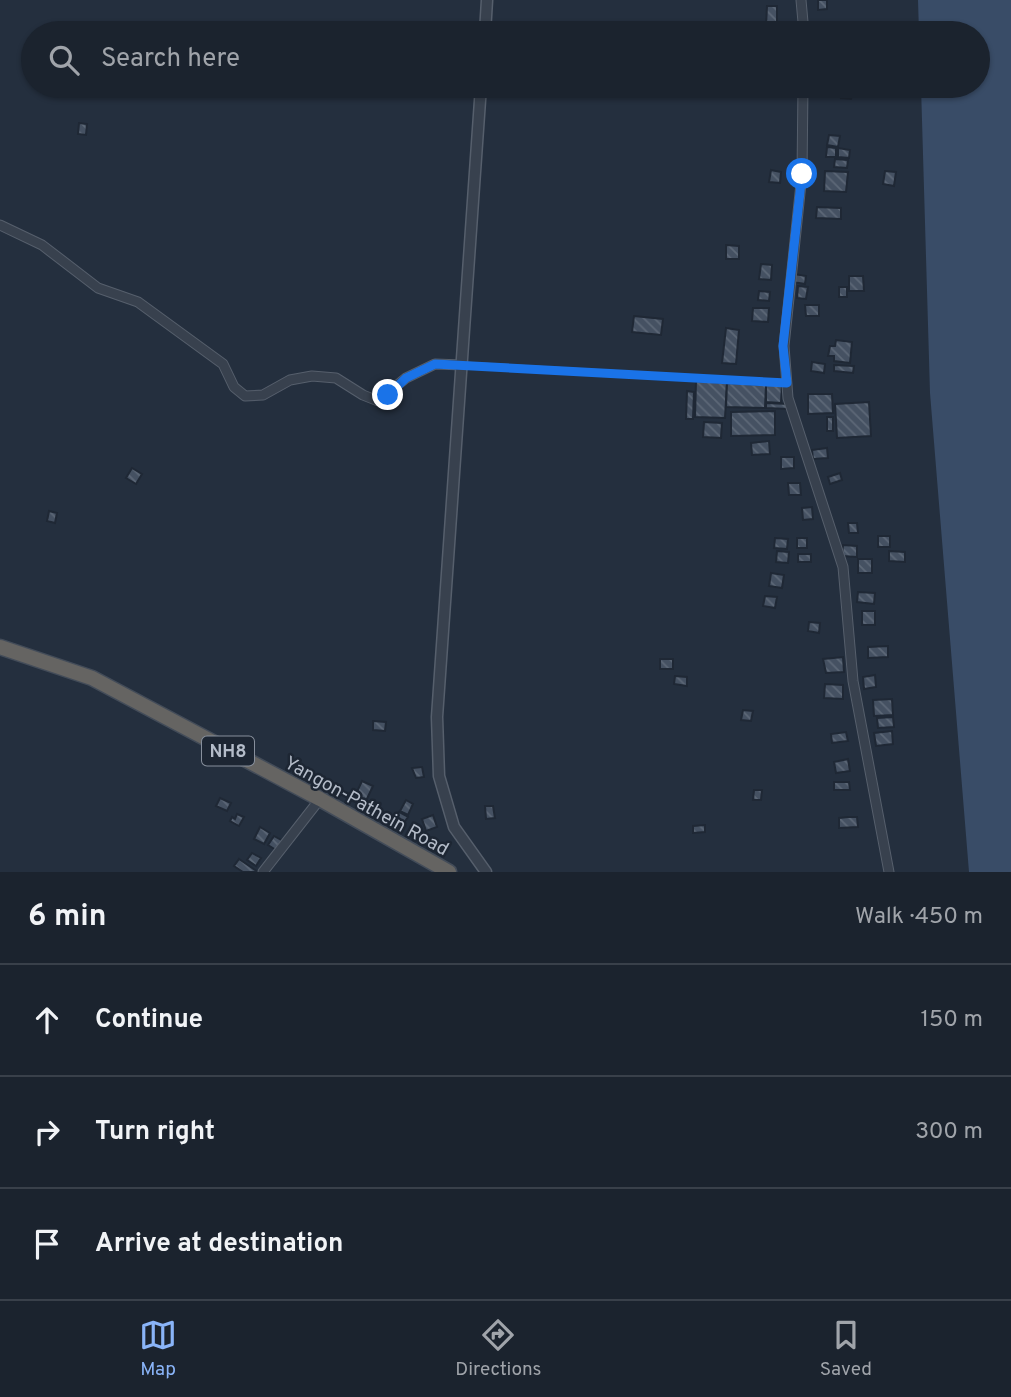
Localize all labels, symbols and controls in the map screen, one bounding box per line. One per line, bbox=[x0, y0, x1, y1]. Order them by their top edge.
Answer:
search box bbox=[21, 21, 990, 98]
icon: search bbox=[45, 41, 83, 79]
text: Search here bbox=[101, 43, 240, 76]
route start bbox=[786, 158, 817, 189]
route end bbox=[372, 379, 403, 410]
road number: NH8 bbox=[202, 736, 254, 766]
street label: Yangon-Pathein Road bbox=[280, 752, 453, 862]
text: 6 min bbox=[28, 899, 106, 936]
text: Walk · 450 m bbox=[855, 903, 983, 932]
icon: ahead bbox=[28, 1001, 66, 1039]
text: Continue bbox=[95, 1004, 203, 1037]
text: 150 m bbox=[921, 1006, 983, 1035]
icon: right bbox=[28, 1113, 66, 1151]
text: Turn right bbox=[95, 1116, 215, 1149]
text: 300 m bbox=[915, 1118, 983, 1147]
icon: arrive bbox=[28, 1225, 66, 1263]
text: Arrive at destination bbox=[95, 1228, 343, 1261]
tab: Map bbox=[139, 1316, 177, 1382]
tab: Directions bbox=[455, 1316, 542, 1382]
tab: Saved bbox=[820, 1316, 872, 1382]

